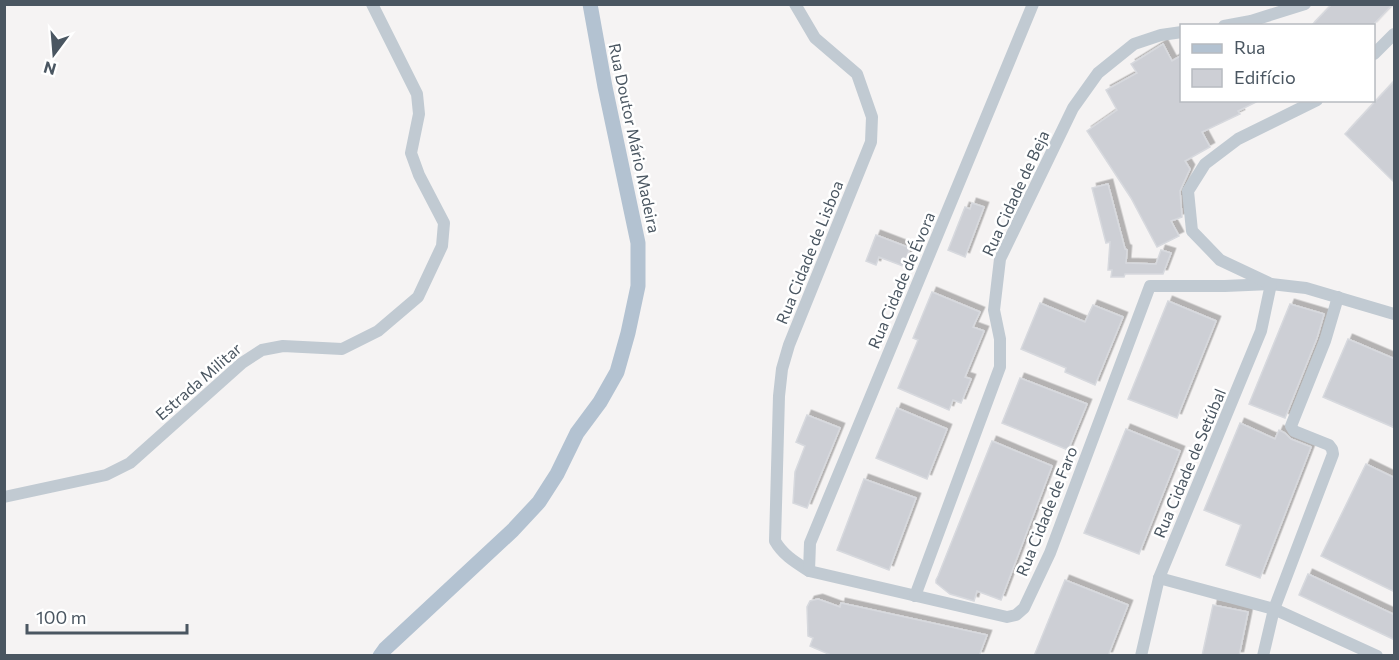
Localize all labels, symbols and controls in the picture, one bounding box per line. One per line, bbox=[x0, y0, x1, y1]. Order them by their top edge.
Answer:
north arrow bbox=[24, 24, 84, 84]
legend bbox=[1180, 24, 1375, 102]
text: Rua bbox=[1234, 36, 1265, 58]
street label: Rua Doutor Mário Madeira bbox=[606, 42, 664, 234]
text: N bbox=[41, 58, 58, 80]
text: Edifício bbox=[1234, 66, 1296, 88]
street label: Rua Cidade de Beja bbox=[978, 127, 1052, 259]
street label: Rua Cidade de Lisboa bbox=[772, 177, 846, 327]
street label: Rua Cidade de Évora bbox=[864, 209, 938, 351]
street label: Estrada Militar bbox=[151, 338, 245, 423]
street label: Rua Cidade de Setúbal bbox=[1149, 386, 1229, 540]
street label: Rua Cidade de Faro bbox=[1011, 443, 1081, 579]
scale bar bbox=[27, 597, 188, 635]
text: 100 m bbox=[36, 606, 86, 628]

